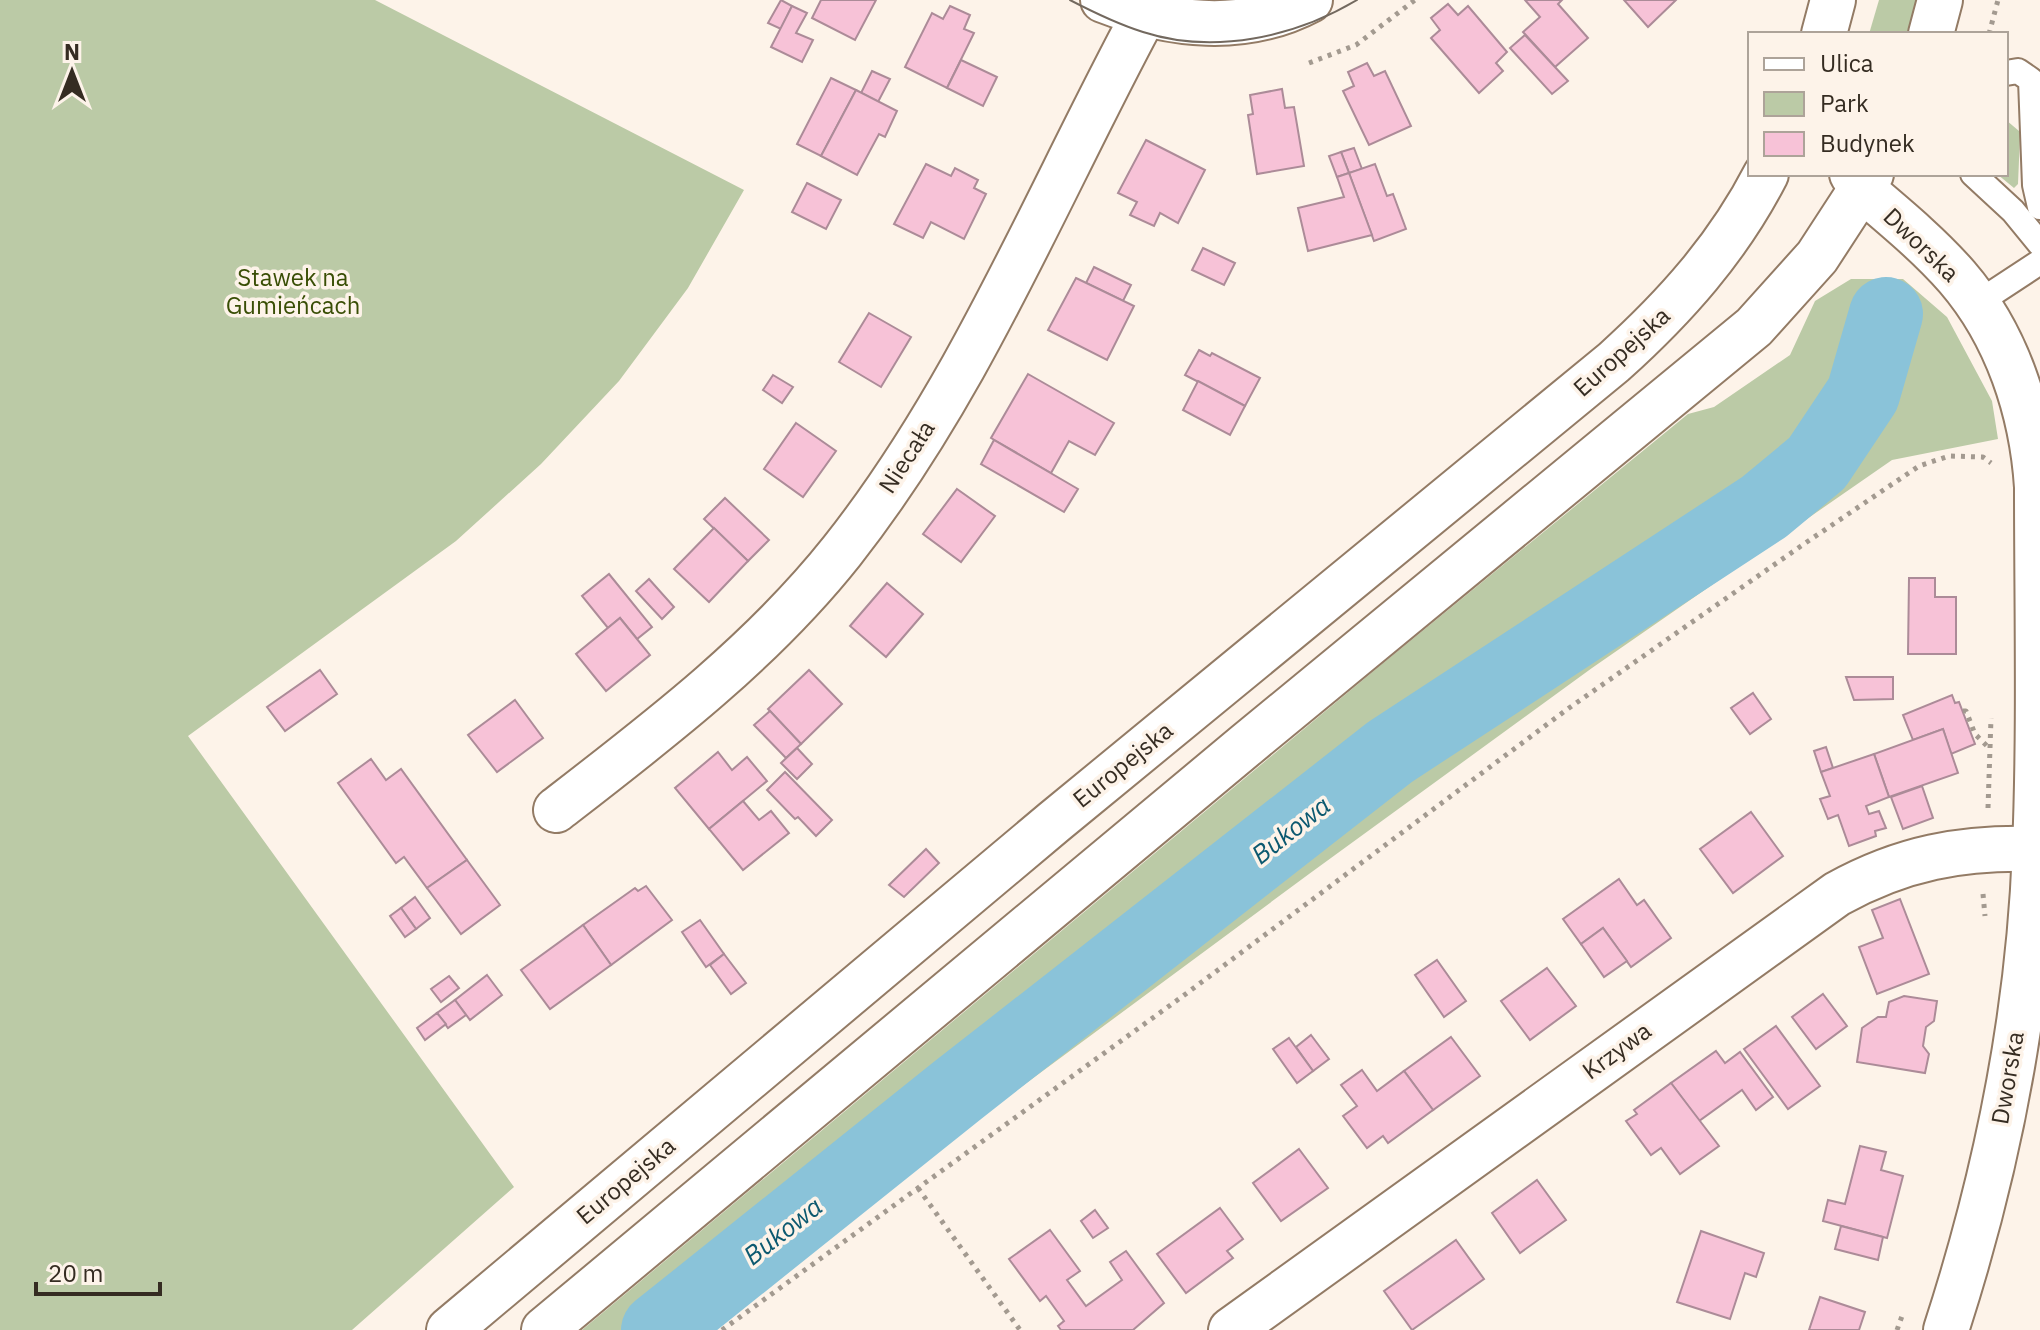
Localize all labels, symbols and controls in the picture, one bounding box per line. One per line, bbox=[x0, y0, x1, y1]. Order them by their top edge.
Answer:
north arrow bbox=[32, 32, 112, 112]
legend bbox=[1748, 32, 2008, 176]
text: N bbox=[64, 37, 80, 66]
text: Ulica bbox=[1820, 47, 1874, 79]
text: Park bbox=[1820, 87, 1869, 119]
text: Budynek bbox=[1820, 127, 1915, 159]
street label: Dworska bbox=[1877, 200, 1967, 288]
park label: Stawek na Gumieńcach bbox=[226, 261, 360, 321]
street label: Europejska bbox=[1566, 299, 1677, 403]
street label: Niecała bbox=[871, 414, 942, 499]
street label: Europejska bbox=[1066, 714, 1179, 814]
water label: Bukowa bbox=[1244, 788, 1337, 871]
street label: Krzywa bbox=[1575, 1014, 1657, 1086]
street label: Dworska bbox=[1983, 1029, 2031, 1127]
street label: Europejska bbox=[569, 1129, 682, 1231]
water label: Bukowa bbox=[736, 1189, 829, 1272]
scale bar bbox=[36, 1246, 160, 1296]
text: 20 m bbox=[48, 1257, 103, 1289]

